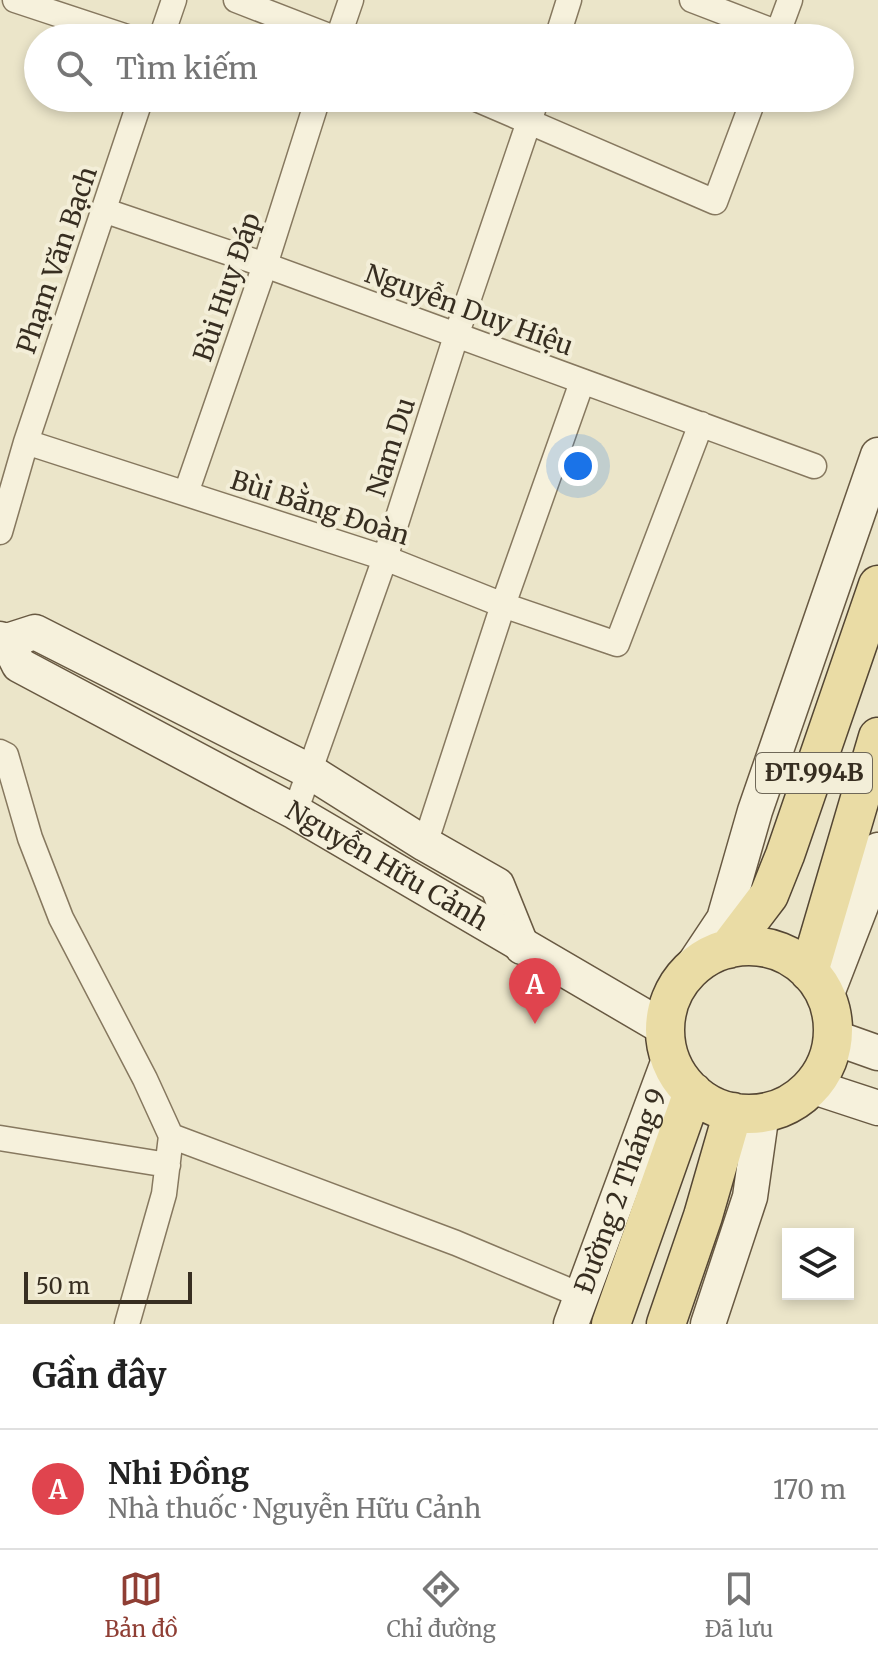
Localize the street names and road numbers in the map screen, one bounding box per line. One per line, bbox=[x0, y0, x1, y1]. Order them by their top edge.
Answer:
street label: Phạm Văn Bạch bbox=[9, 162, 104, 358]
street label: Bùi Huy Đáp bbox=[186, 208, 267, 365]
street label: Nguyễn Duy Hiệu bbox=[361, 257, 578, 363]
street label: Nam Du bbox=[359, 393, 422, 500]
street label: Bùi Bằng Đoàn bbox=[227, 459, 415, 552]
road number: ĐT.994B bbox=[756, 753, 872, 793]
street label: Nguyễn Hữu Cảnh bbox=[280, 793, 494, 937]
street label: Đường 2 Tháng 9 bbox=[567, 1084, 673, 1298]

